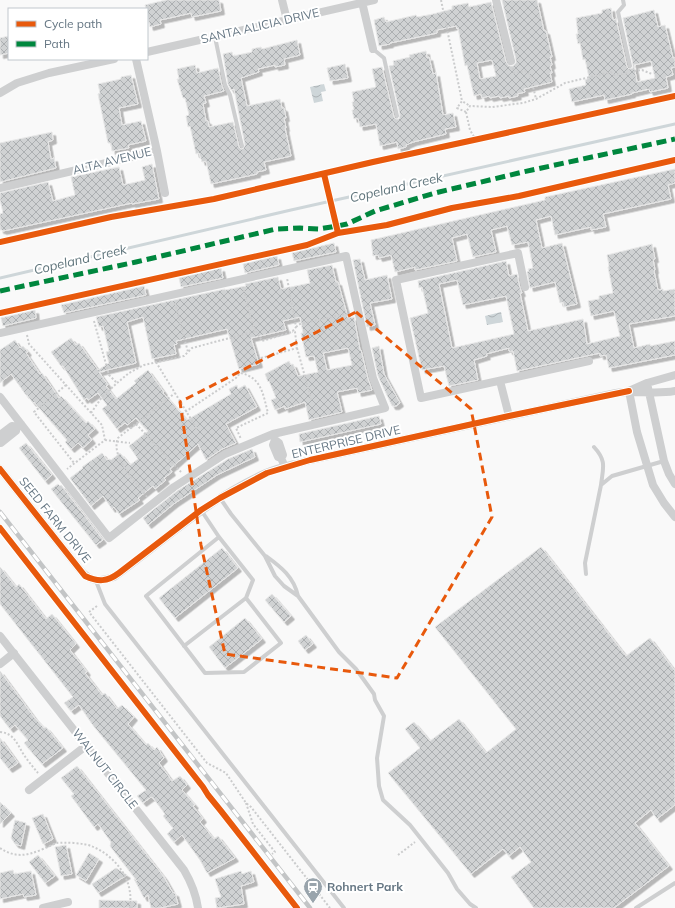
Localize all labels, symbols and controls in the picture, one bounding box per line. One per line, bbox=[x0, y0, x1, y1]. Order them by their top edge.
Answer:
street label: SANTA ALICIA DRIVE bbox=[199, 5, 321, 46]
legend bbox=[8, 8, 148, 60]
text: Cycle path bbox=[44, 16, 102, 31]
text: Path bbox=[44, 36, 70, 51]
street label: ALTA AVENUE bbox=[71, 144, 153, 178]
water label: Copeland Creek bbox=[348, 168, 444, 205]
water label: Copeland Creek bbox=[32, 240, 128, 277]
street label: ENTERPRISE DRIVE bbox=[290, 422, 402, 461]
street label: SEED FARM DRIVE bbox=[16, 474, 95, 566]
street label: WALNUT CIRCLE bbox=[69, 726, 141, 812]
station icon: Rohnert Park bbox=[302, 876, 324, 904]
place label: Rohnert Park bbox=[327, 879, 403, 894]

